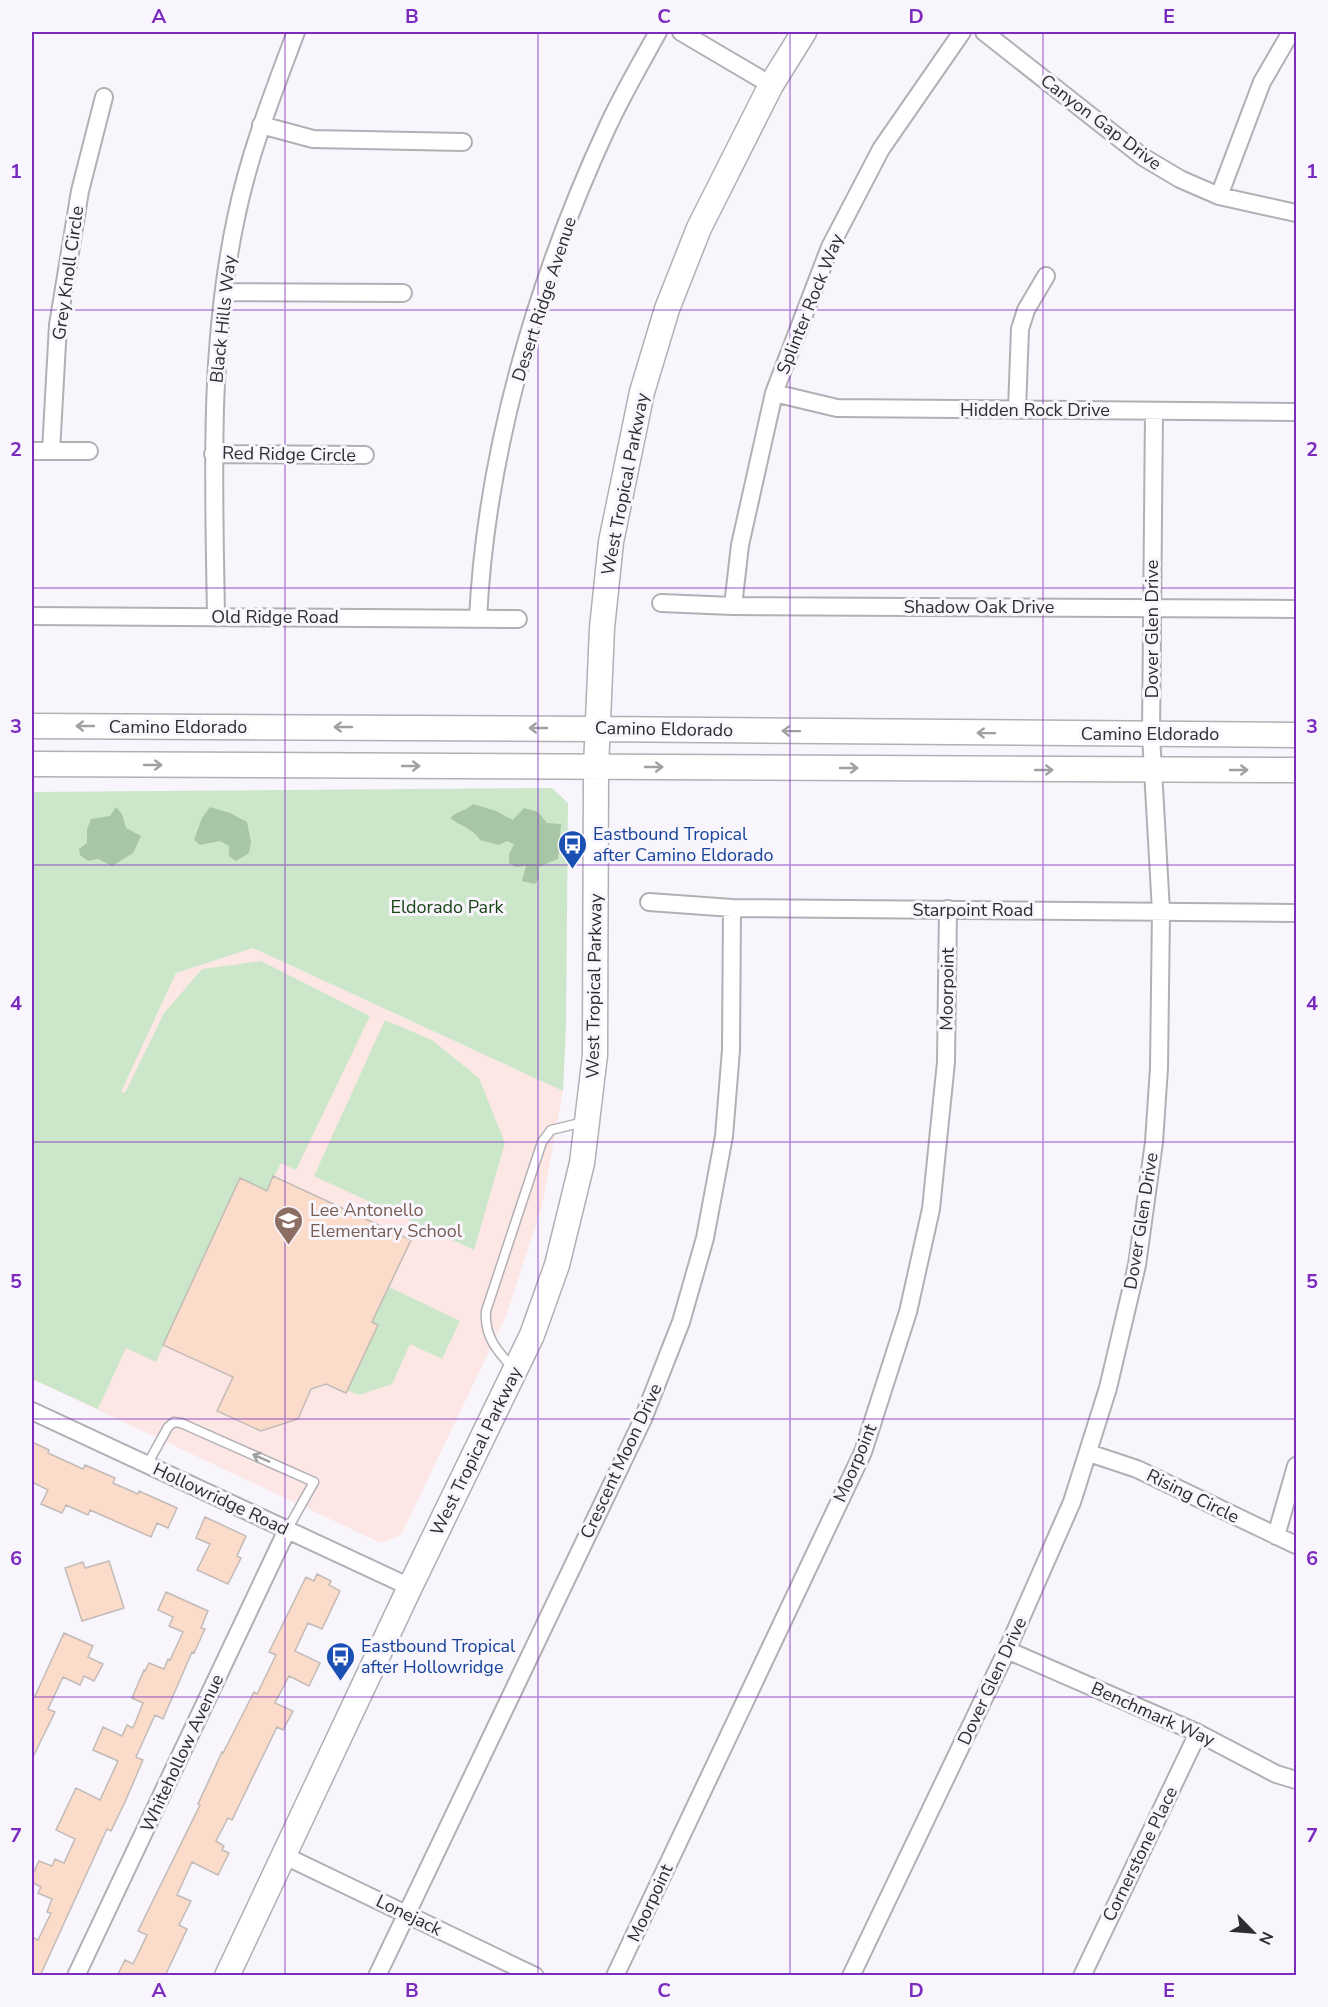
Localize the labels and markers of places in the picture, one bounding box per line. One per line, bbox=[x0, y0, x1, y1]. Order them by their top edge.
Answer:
place label: Eastbound Tropical after Camino Eldorado bbox=[593, 822, 773, 867]
bus stop icon: Eastbound Tropical after Camino Eldorado bbox=[556, 828, 588, 870]
place label: Lee Antonello Elementary School bbox=[310, 1198, 463, 1243]
school or university icon: Lee Antonello Elementary School bbox=[273, 1204, 305, 1246]
place label: Eastbound Tropical after Hollowridge bbox=[361, 1634, 516, 1679]
bus stop icon: Eastbound Tropical after Hollowridge bbox=[324, 1640, 356, 1682]

